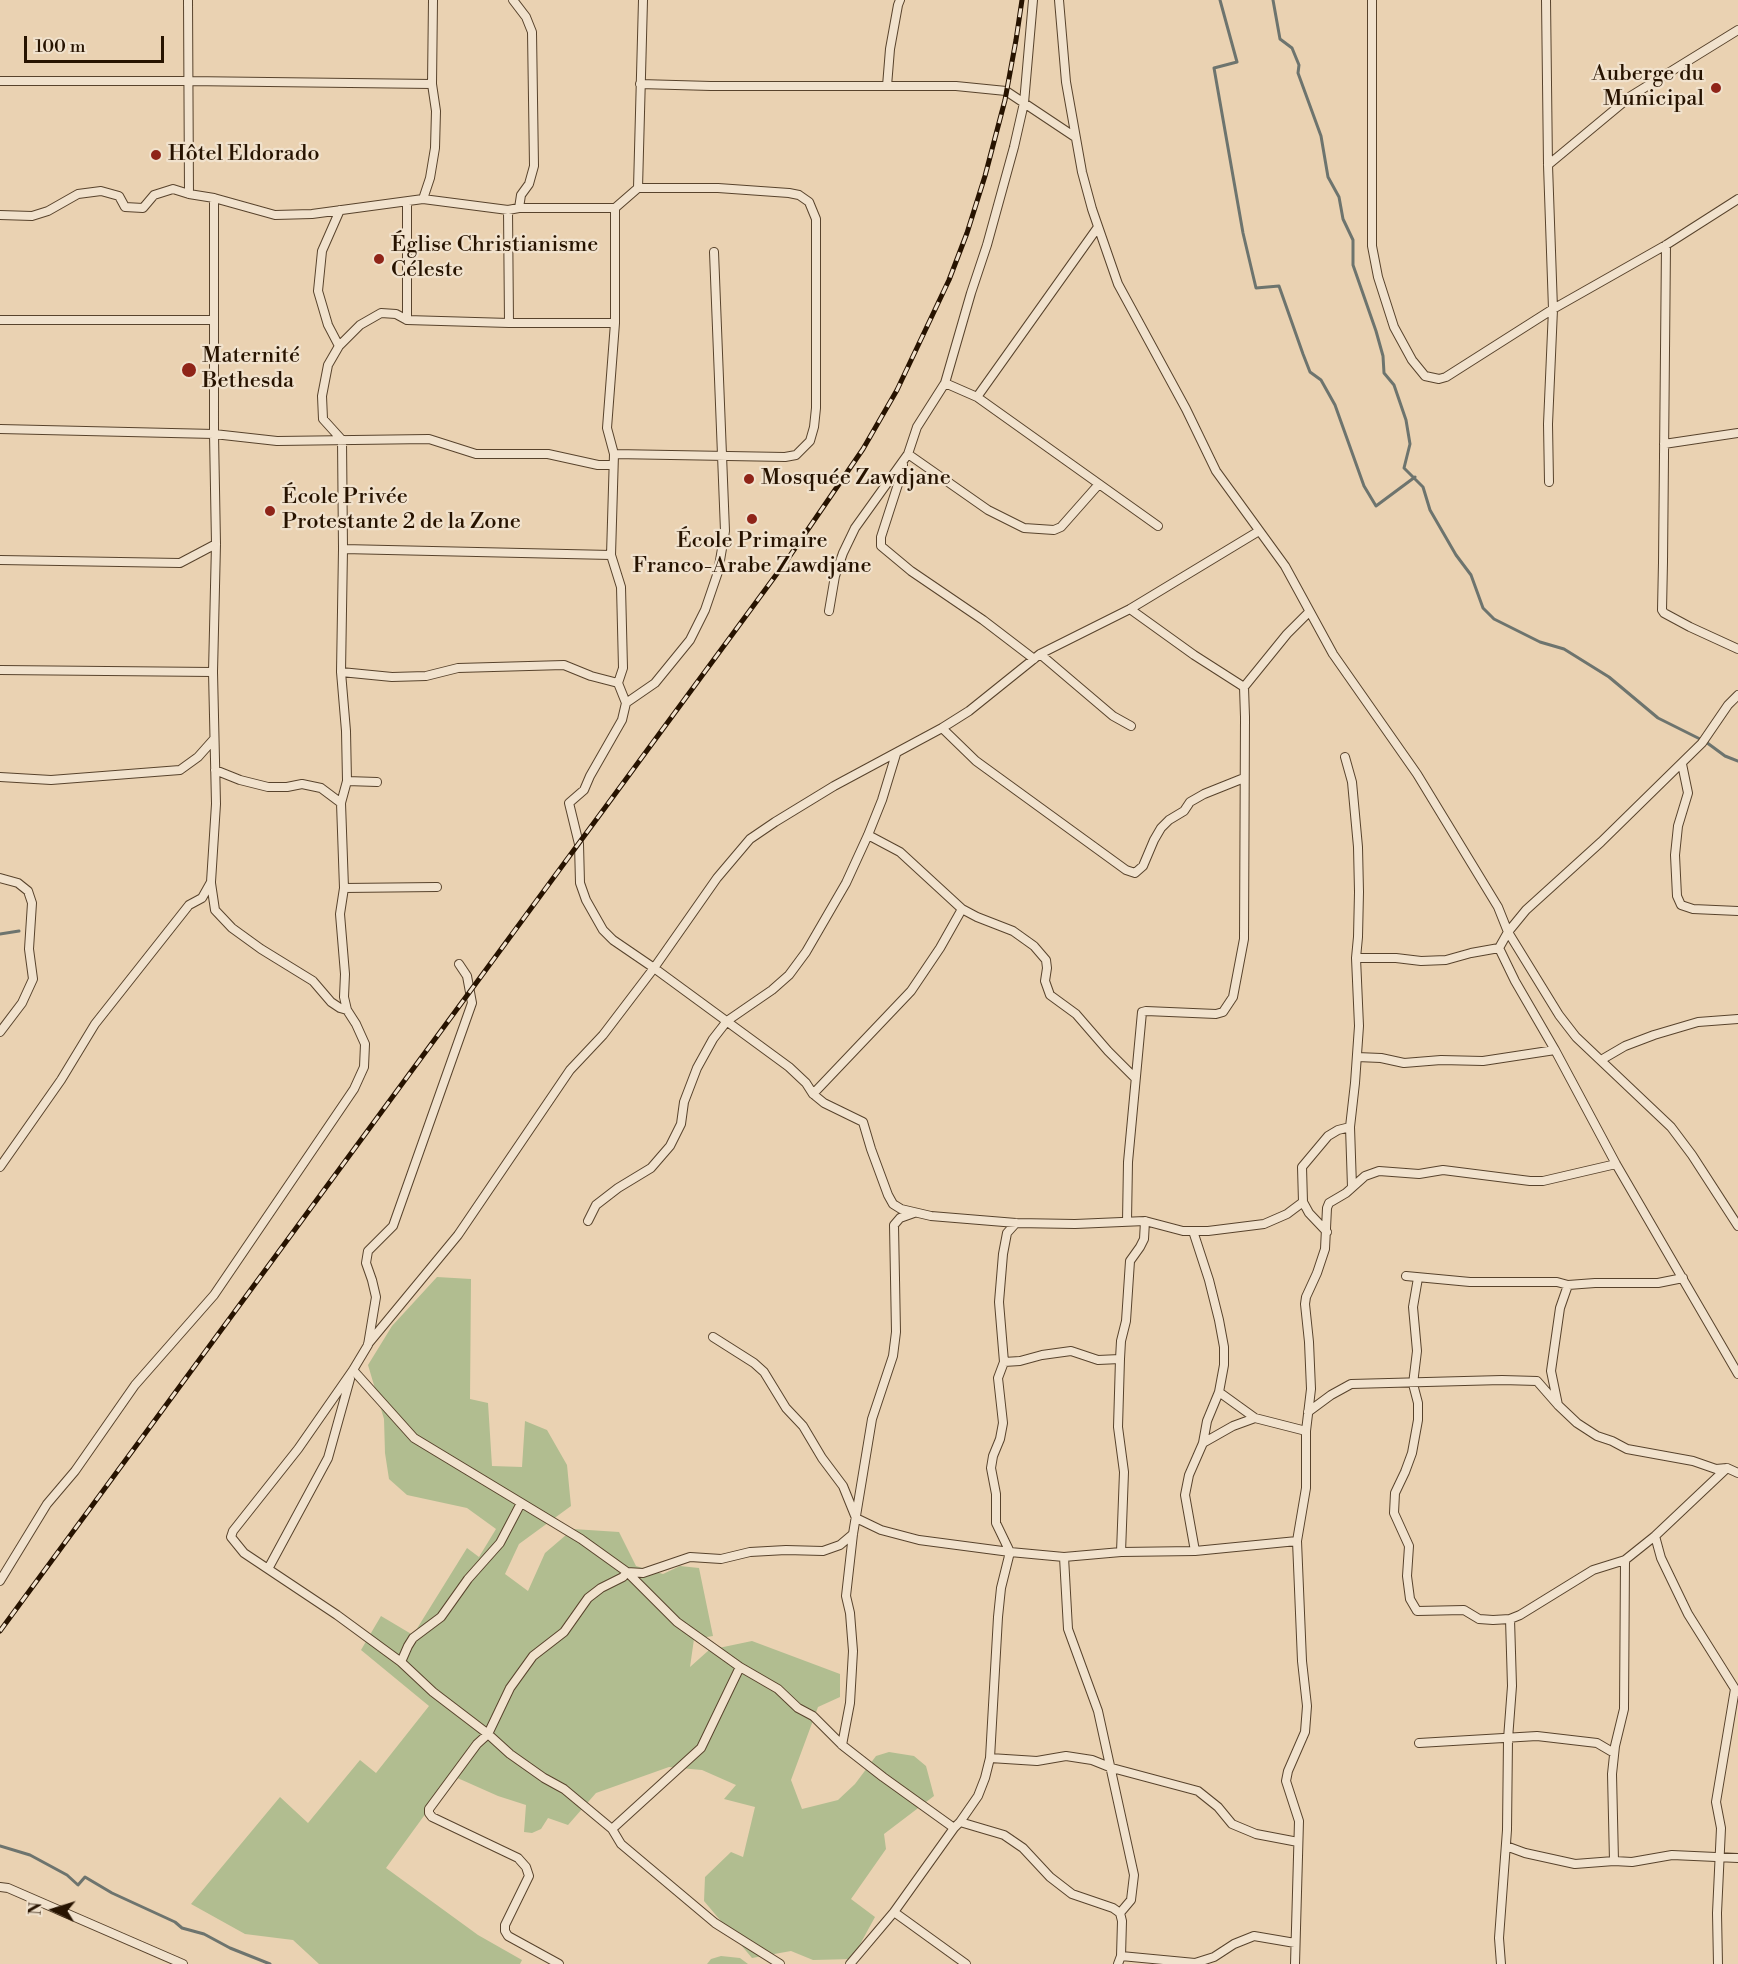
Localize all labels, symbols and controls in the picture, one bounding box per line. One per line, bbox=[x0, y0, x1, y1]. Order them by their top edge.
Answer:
scale bar bbox=[27, 24, 166, 62]
text: 100 m bbox=[35, 35, 86, 58]
place label: Auberge du Municipal bbox=[1592, 62, 1704, 113]
marker: Auberge du Municipal bbox=[1709, 81, 1723, 95]
place label: Hôtel Eldorado bbox=[168, 142, 320, 168]
marker: Hôtel Eldorado bbox=[149, 148, 163, 162]
place label: Église Christianisme Céleste bbox=[391, 233, 598, 284]
marker: Église Christianisme Céleste bbox=[372, 252, 386, 266]
place label: Maternité Bethesda bbox=[202, 344, 300, 396]
marker: Maternité Bethesda bbox=[180, 361, 198, 379]
place label: Mosquée Zawdjane bbox=[761, 466, 951, 492]
marker: Mosquée Zawdjane bbox=[742, 472, 756, 486]
place label: École Privée Protestante 2 de la Zone bbox=[282, 485, 521, 536]
marker: École Privée Protestante 2 de la Zone bbox=[263, 504, 277, 518]
marker: École Primaire Franco-Arabe Zawdjane bbox=[745, 512, 759, 526]
place label: École Primaire Franco-Arabe Zawdjane bbox=[632, 529, 872, 580]
north arrow bbox=[24, 1880, 84, 1940]
text: N bbox=[26, 1902, 46, 1916]

